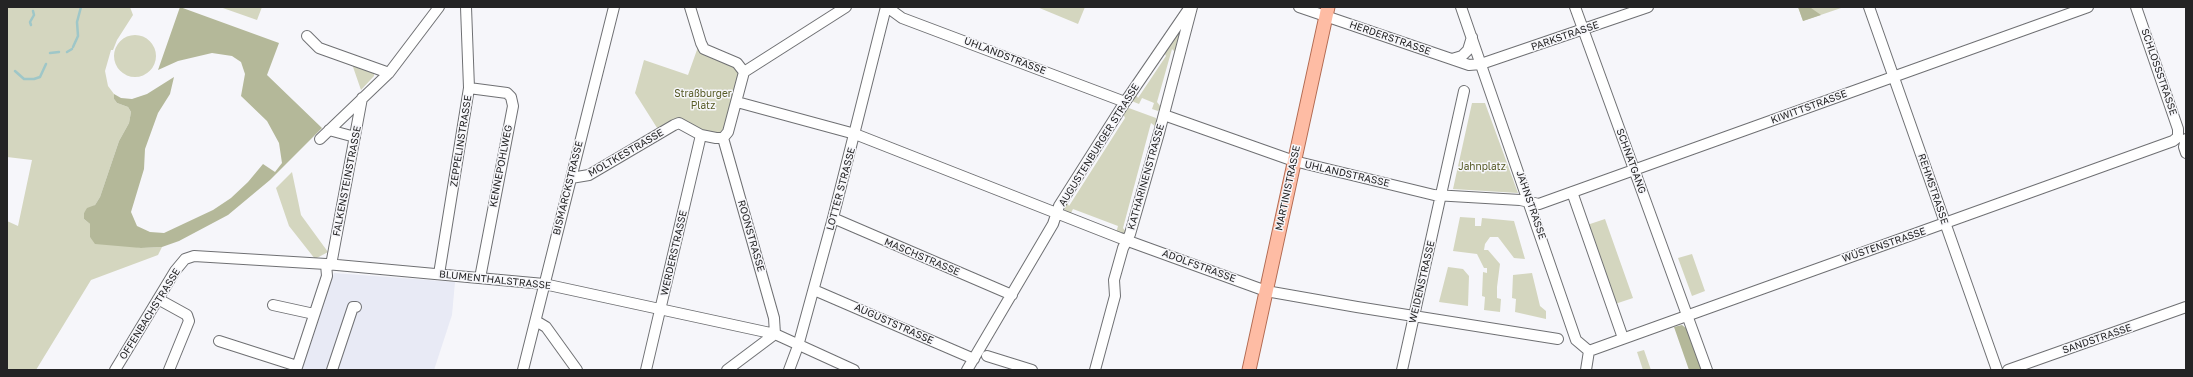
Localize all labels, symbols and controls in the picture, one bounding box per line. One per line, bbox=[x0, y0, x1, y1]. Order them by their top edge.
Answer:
street label: HERDERSTRASSE bbox=[1348, 18, 1432, 58]
street label: PARKSTRASSE bbox=[1530, 19, 1600, 53]
street label: SCHLOSSSTRASSE bbox=[2138, 27, 2180, 117]
street label: UHLANDSTRASSE bbox=[962, 35, 1048, 77]
street label: AUGUSTENBURGER STRASSE bbox=[1056, 81, 1142, 209]
park label: Straßburger Platz bbox=[674, 88, 732, 112]
street label: KIWITTSTRASSE bbox=[1769, 88, 1849, 126]
street label: ZEPPELINSTRASSE bbox=[448, 94, 474, 188]
street label: KATHARINENSTRASSE bbox=[1125, 123, 1167, 231]
street label: KENNEPOHLWEG bbox=[487, 124, 515, 208]
street label: FALKENSTEINSTRASSE bbox=[330, 125, 364, 237]
street label: MOLTKESTRASSE bbox=[586, 127, 666, 179]
street label: SCHNATGANG bbox=[1614, 127, 1648, 195]
street label: BISMARCKSTRASSE bbox=[550, 140, 586, 236]
street label: MARTINISTRASSE bbox=[1273, 144, 1303, 232]
street label: LOTTER STRASSE bbox=[824, 146, 858, 232]
street label: REHMSTRASSE bbox=[1915, 152, 1951, 226]
street label: UHLANDSTRASSE bbox=[1303, 158, 1391, 190]
park label: Jahnplatz bbox=[1458, 161, 1506, 173]
street label: JAHNSTRASSE bbox=[1514, 169, 1548, 241]
street label: ROONSTRASSE bbox=[735, 199, 767, 273]
street label: WERDERSTRASSE bbox=[658, 209, 690, 297]
street label: WÜSTENSTRASSE bbox=[1840, 225, 1928, 265]
street label: MASCHSTRASSE bbox=[882, 236, 962, 278]
street label: WEIDENSTRASSE bbox=[1407, 240, 1437, 324]
street label: ADOLFSTRASSE bbox=[1161, 247, 1237, 285]
street label: OFFENBACHSTRASSE bbox=[117, 266, 183, 362]
street label: BLUMENTHALSTRASSE bbox=[438, 268, 552, 292]
street label: AUGUSTSTRASSE bbox=[853, 301, 935, 347]
street label: SANDSTRASSE bbox=[2061, 322, 2133, 356]

